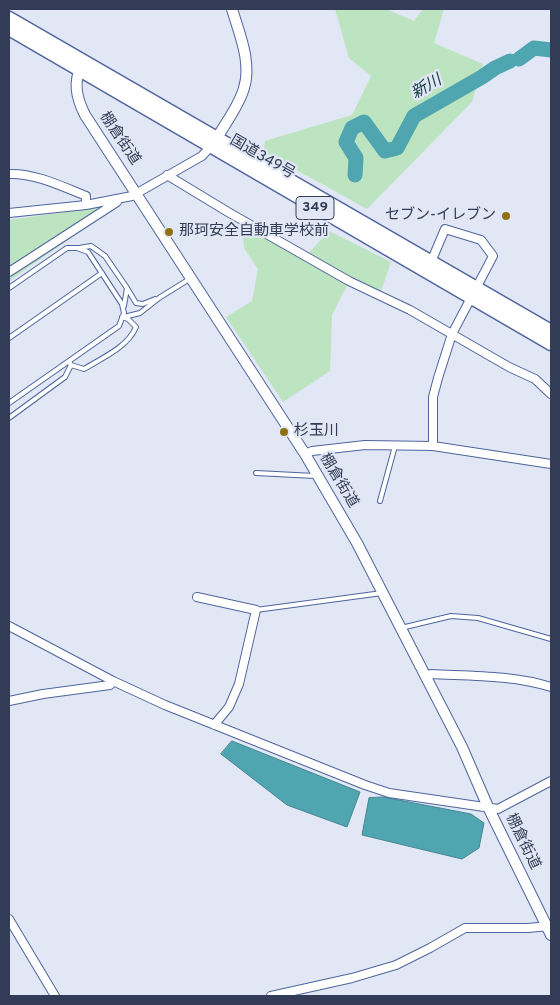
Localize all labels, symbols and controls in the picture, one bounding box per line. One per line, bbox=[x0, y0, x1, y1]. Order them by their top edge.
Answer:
water label: 新川 bbox=[408, 72, 446, 104]
street label: 棚倉街道 bbox=[95, 109, 143, 169]
street label: 国道349号 bbox=[226, 132, 298, 184]
road number: 349 bbox=[296, 197, 334, 220]
place label: セブン-イレブン bbox=[385, 207, 496, 225]
marker: セブン-イレブン bbox=[500, 210, 512, 222]
place label: 那珂安全自動車学校前 bbox=[179, 223, 329, 241]
marker: 那珂安全自動車学校前 bbox=[163, 226, 175, 238]
place label: 杉玉川 bbox=[294, 423, 339, 441]
marker: 杉玉川 bbox=[278, 426, 290, 438]
street label: 棚倉街道 bbox=[315, 451, 361, 511]
street label: 棚倉街道 bbox=[501, 811, 543, 873]

